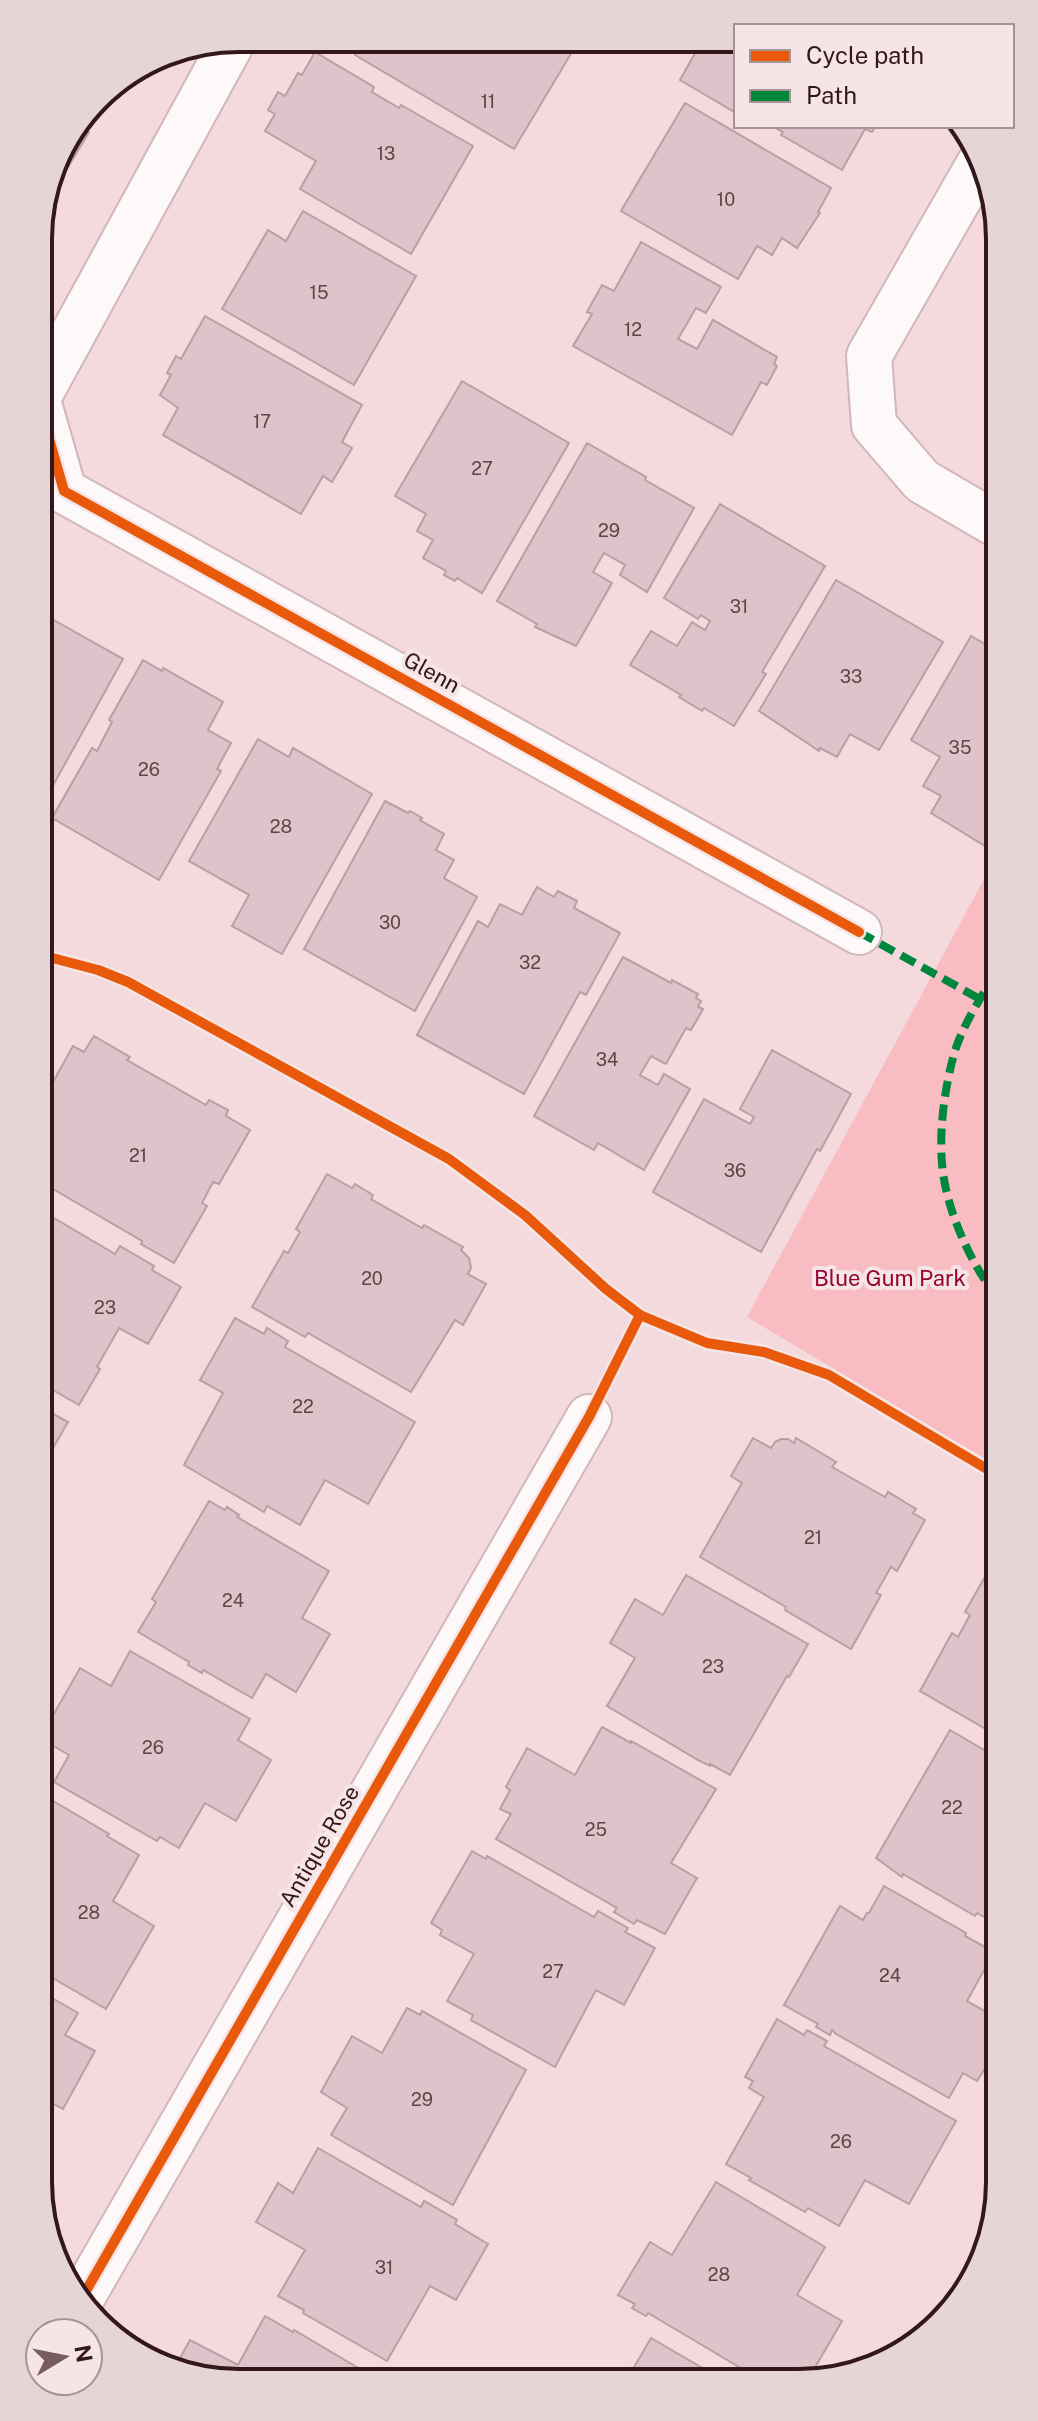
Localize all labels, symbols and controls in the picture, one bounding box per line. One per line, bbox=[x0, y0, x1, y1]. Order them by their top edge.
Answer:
legend bbox=[734, 24, 1014, 128]
text: Cycle path bbox=[806, 41, 924, 69]
text: Path bbox=[806, 81, 857, 109]
house number: 11 bbox=[481, 91, 495, 112]
house number: 13 bbox=[377, 143, 395, 164]
house number: 10 bbox=[717, 189, 735, 210]
house number: 15 bbox=[310, 282, 328, 303]
house number: 12 bbox=[624, 319, 642, 340]
house number: 17 bbox=[253, 411, 271, 432]
house number: 27 bbox=[471, 458, 493, 479]
house number: 29 bbox=[598, 520, 620, 541]
house number: 31 bbox=[730, 596, 748, 617]
street label: Glenn bbox=[399, 646, 465, 698]
house number: 33 bbox=[840, 666, 862, 687]
house number: 35 bbox=[949, 737, 971, 758]
house number: 26 bbox=[138, 759, 160, 780]
house number: 28 bbox=[270, 816, 292, 837]
house number: 30 bbox=[379, 912, 401, 933]
house number: 32 bbox=[519, 952, 541, 973]
house number: 34 bbox=[596, 1049, 618, 1070]
house number: 21 bbox=[129, 1145, 147, 1166]
house number: 36 bbox=[724, 1160, 746, 1181]
park label: Blue Gum Park bbox=[814, 1265, 966, 1291]
house number: 20 bbox=[361, 1268, 383, 1289]
house number: 23 bbox=[94, 1297, 116, 1318]
house number: 22 bbox=[292, 1396, 314, 1417]
house number: 21 bbox=[804, 1527, 822, 1548]
house number: 24 bbox=[222, 1590, 244, 1611]
house number: 23 bbox=[702, 1656, 724, 1677]
house number: 26 bbox=[142, 1737, 164, 1758]
street label: Antique Rose bbox=[274, 1781, 364, 1911]
house number: 22 bbox=[941, 1797, 963, 1818]
house number: 25 bbox=[585, 1819, 607, 1840]
house number: 28 bbox=[78, 1902, 100, 1923]
house number: 27 bbox=[542, 1961, 564, 1982]
house number: 24 bbox=[879, 1965, 901, 1986]
house number: 29 bbox=[411, 2089, 433, 2110]
house number: 26 bbox=[830, 2131, 852, 2152]
house number: 31 bbox=[375, 2257, 393, 2278]
house number: 28 bbox=[708, 2264, 730, 2285]
north arrow bbox=[24, 2317, 104, 2397]
text: N bbox=[69, 2343, 98, 2364]

